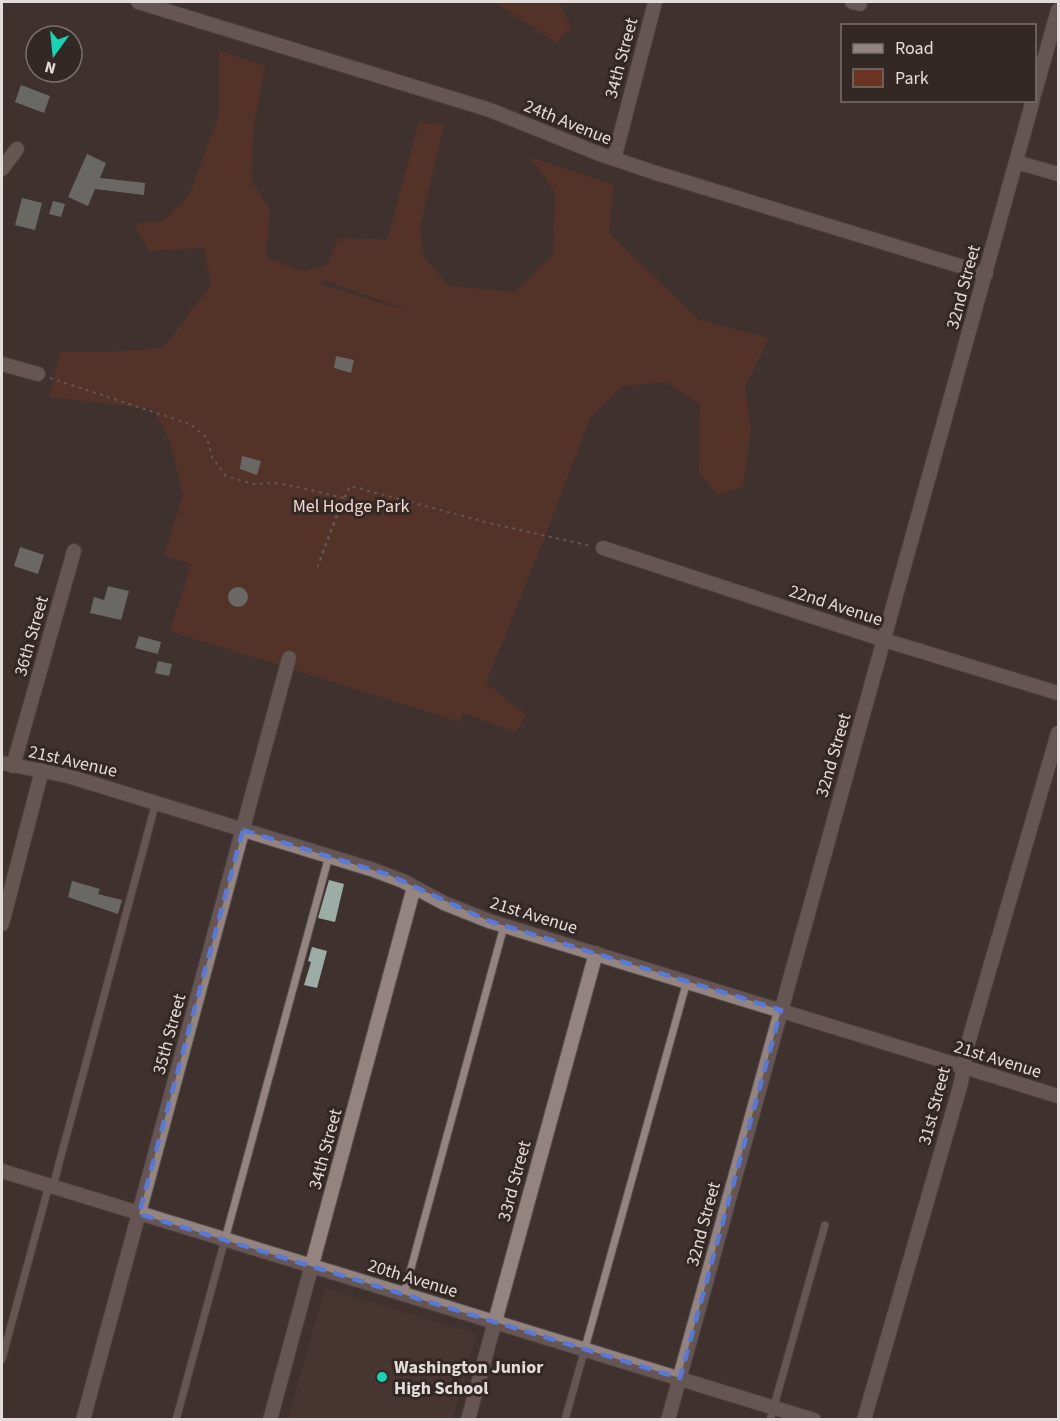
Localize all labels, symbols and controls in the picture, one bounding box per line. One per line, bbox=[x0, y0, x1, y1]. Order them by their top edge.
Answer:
street label: 34th Street bbox=[599, 15, 644, 101]
north arrow bbox=[24, 24, 84, 84]
legend bbox=[841, 24, 1036, 102]
text: Road bbox=[895, 36, 934, 61]
text: N bbox=[42, 56, 58, 80]
text: Park bbox=[895, 66, 929, 91]
street label: 24th Avenue bbox=[520, 93, 616, 151]
street label: 32nd Street bbox=[940, 242, 987, 332]
park label: Mel Hodge Park bbox=[293, 494, 409, 519]
street label: 22nd Avenue bbox=[786, 579, 886, 632]
street label: 36th Street bbox=[8, 593, 55, 679]
street label: 32nd Street bbox=[810, 710, 857, 800]
street label: 21st Avenue bbox=[26, 739, 120, 784]
street label: 21st Avenue bbox=[487, 890, 581, 941]
street label: 35th Street bbox=[147, 991, 192, 1077]
street label: 21st Avenue bbox=[951, 1034, 1045, 1085]
street label: 31st Street bbox=[912, 1064, 957, 1148]
street label: 34th Street bbox=[303, 1106, 348, 1192]
street label: 33rd Street bbox=[492, 1138, 537, 1224]
street label: 32nd Street bbox=[680, 1179, 727, 1269]
street label: 20th Avenue bbox=[365, 1253, 461, 1304]
place label: Washington Junior High School bbox=[394, 1355, 544, 1401]
marker: Washington Junior High School bbox=[375, 1370, 389, 1384]

